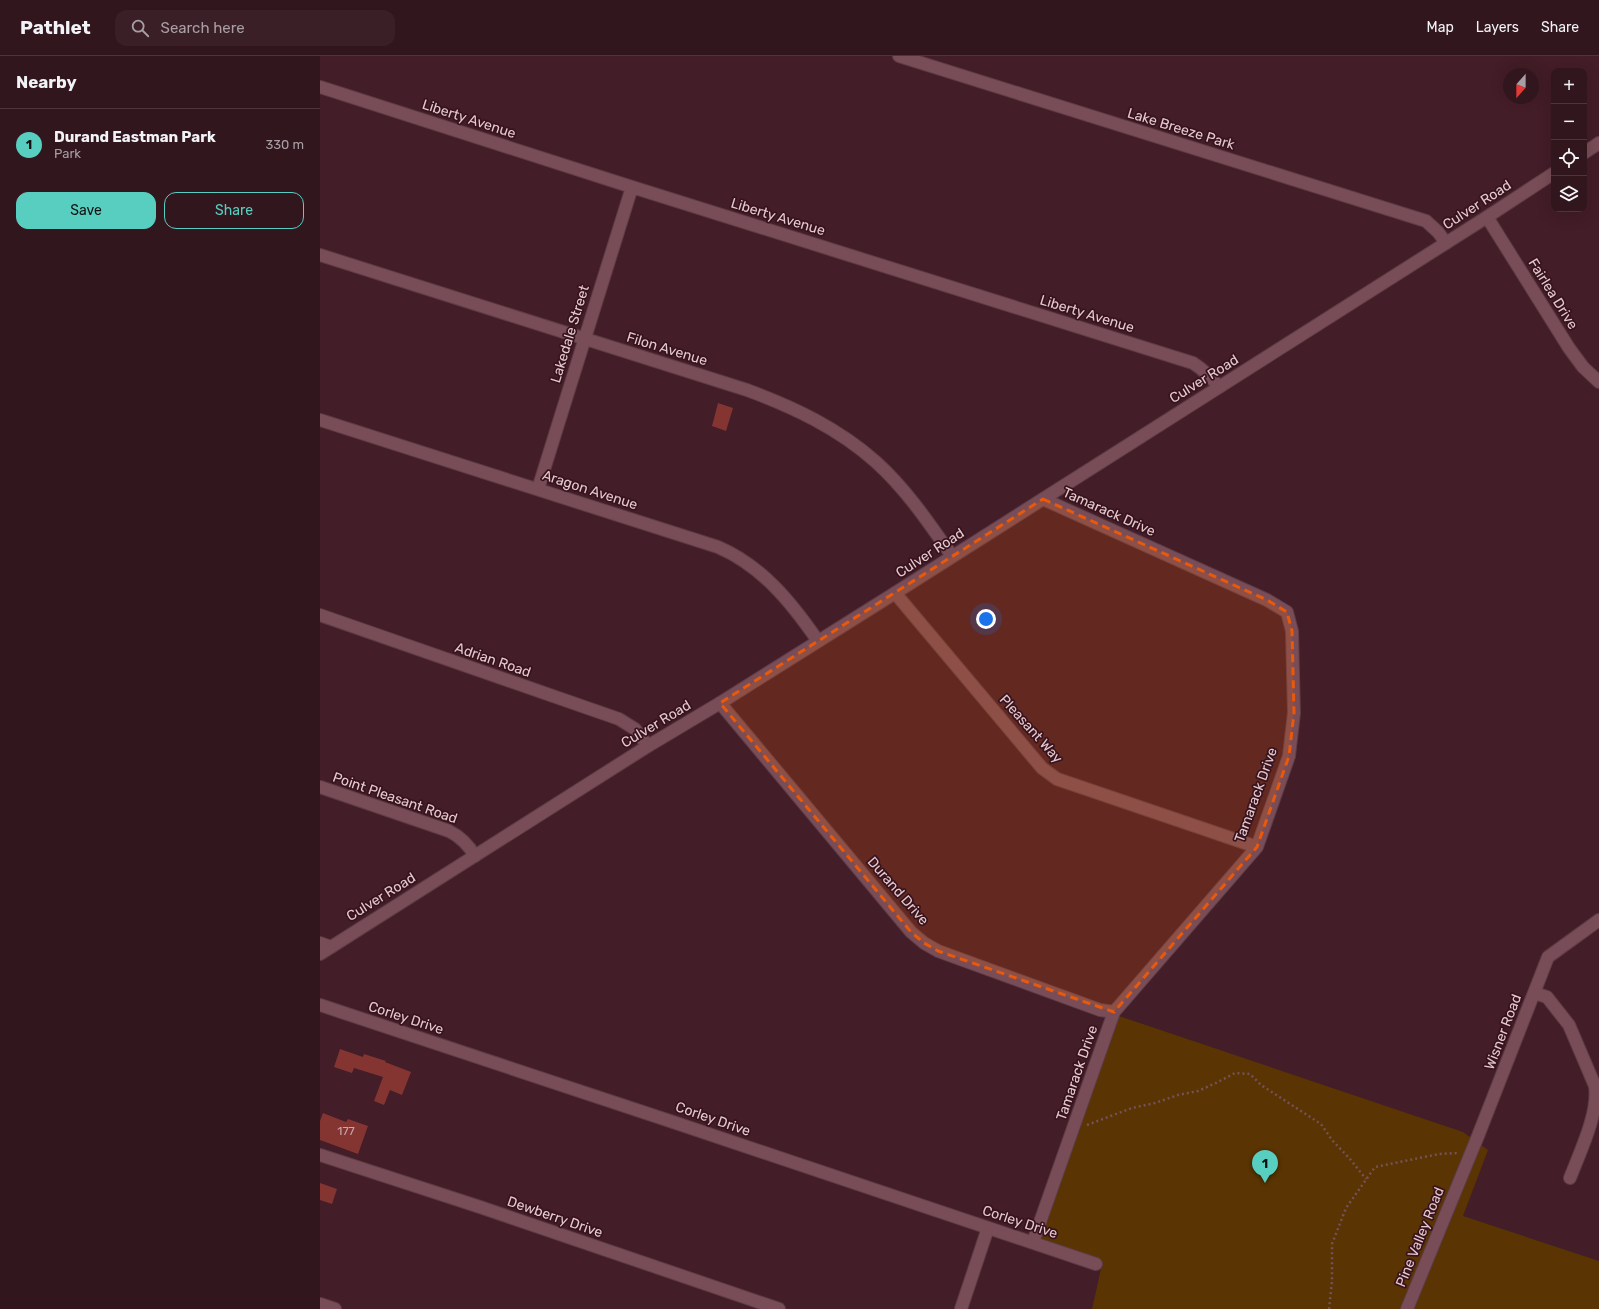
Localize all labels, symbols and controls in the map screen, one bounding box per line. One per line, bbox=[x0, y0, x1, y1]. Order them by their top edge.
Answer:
search box bbox=[115, 10, 395, 46]
text: Pathlet bbox=[20, 16, 91, 39]
icon: search bbox=[129, 17, 151, 39]
text: Search here bbox=[161, 19, 245, 37]
text: Map bbox=[1427, 19, 1454, 36]
text: Layers bbox=[1476, 19, 1519, 36]
text: Share bbox=[1541, 19, 1579, 36]
north arrow bbox=[1503, 68, 1539, 104]
map controls bbox=[1551, 68, 1587, 212]
button: + bbox=[1551, 68, 1587, 104]
text: Nearby bbox=[16, 72, 77, 92]
street label: Liberty Avenue bbox=[420, 96, 518, 142]
button: − bbox=[1551, 104, 1587, 140]
street label: Lake Breeze Park bbox=[1125, 105, 1237, 154]
text: Durand Eastman Park bbox=[54, 128, 216, 146]
text: 1 bbox=[26, 137, 32, 152]
text: 330 m bbox=[265, 137, 304, 152]
button: locate bbox=[1551, 140, 1587, 176]
text: Park bbox=[54, 146, 81, 161]
button: layers bbox=[1551, 176, 1587, 212]
street label: Culver Road bbox=[1440, 177, 1514, 233]
button: Save bbox=[16, 192, 156, 229]
button: Share bbox=[164, 192, 304, 229]
street label: Liberty Avenue bbox=[729, 195, 827, 239]
street label: Fairlea Drive bbox=[1525, 255, 1582, 333]
street label: Lakedale Street bbox=[547, 282, 593, 385]
street label: Liberty Avenue bbox=[1038, 292, 1136, 336]
street label: Filon Avenue bbox=[625, 329, 710, 369]
street label: Culver Road bbox=[1166, 351, 1242, 407]
street label: Aragon Avenue bbox=[540, 467, 640, 513]
street label: Tamarack Drive bbox=[1060, 484, 1158, 540]
street label: Culver Road bbox=[893, 525, 967, 581]
your location bbox=[976, 609, 996, 629]
street label: Adrian Road bbox=[453, 639, 533, 681]
street label: Pleasant Way bbox=[996, 691, 1066, 767]
street label: Culver Road bbox=[618, 697, 694, 751]
street label: Tamarack Drive bbox=[1231, 745, 1281, 845]
street label: Point Pleasant Road bbox=[330, 769, 460, 827]
street label: Durand Drive bbox=[864, 853, 932, 929]
street label: Culver Road bbox=[343, 869, 419, 925]
street label: Wisner Road bbox=[1481, 992, 1525, 1072]
street label: Corley Drive bbox=[366, 998, 446, 1038]
street label: Tamarack Drive bbox=[1053, 1023, 1101, 1123]
street label: Corley Drive bbox=[673, 1098, 753, 1140]
house number: 177 bbox=[337, 1124, 355, 1138]
pin: 1 bbox=[1252, 1150, 1278, 1183]
street label: Pine Valley Road bbox=[1392, 1185, 1448, 1289]
street label: Dewberry Drive bbox=[505, 1193, 605, 1241]
street label: Corley Drive bbox=[980, 1202, 1060, 1242]

